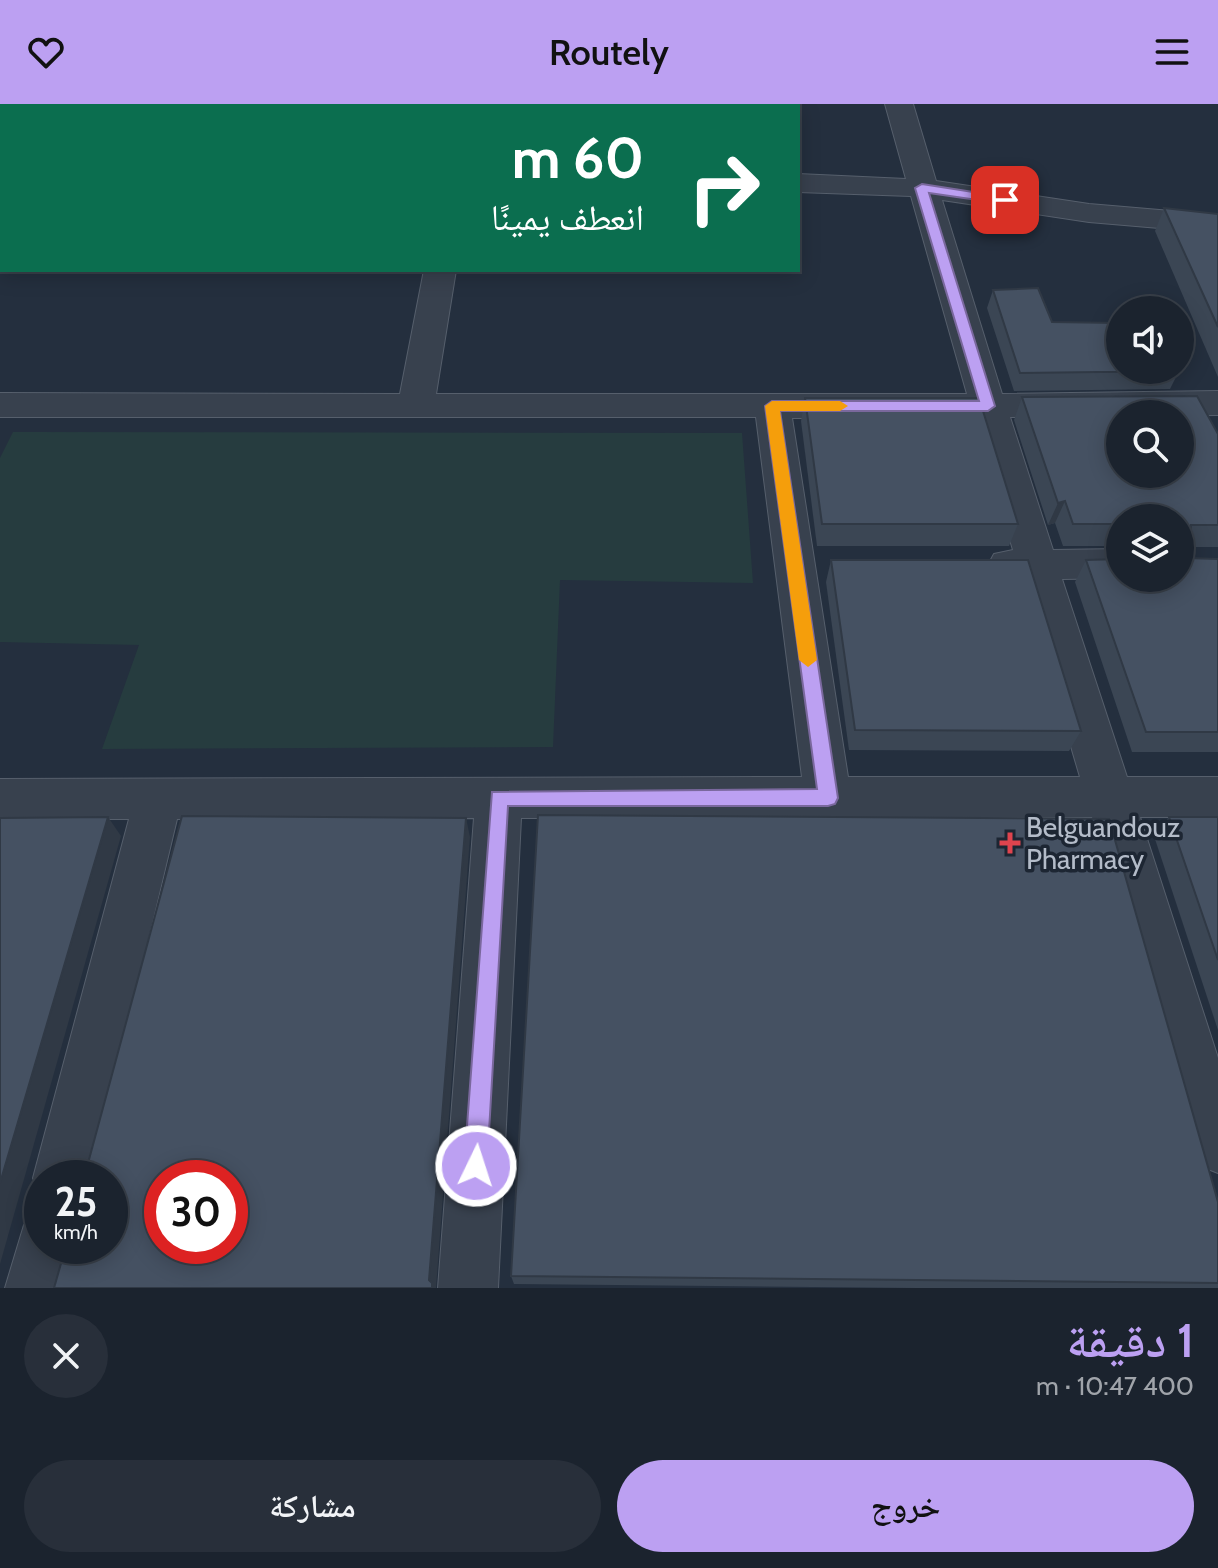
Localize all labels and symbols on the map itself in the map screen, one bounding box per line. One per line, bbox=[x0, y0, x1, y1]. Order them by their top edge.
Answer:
pin bbox=[971, 166, 1039, 234]
place label: Belguandouz Pharmacy bbox=[1026, 810, 1180, 876]
marker: Belguandouz Pharmacy bbox=[1001, 834, 1019, 852]
position arrow bbox=[434, 1124, 518, 1208]
speed limit sign: 30 bbox=[144, 1160, 248, 1264]

